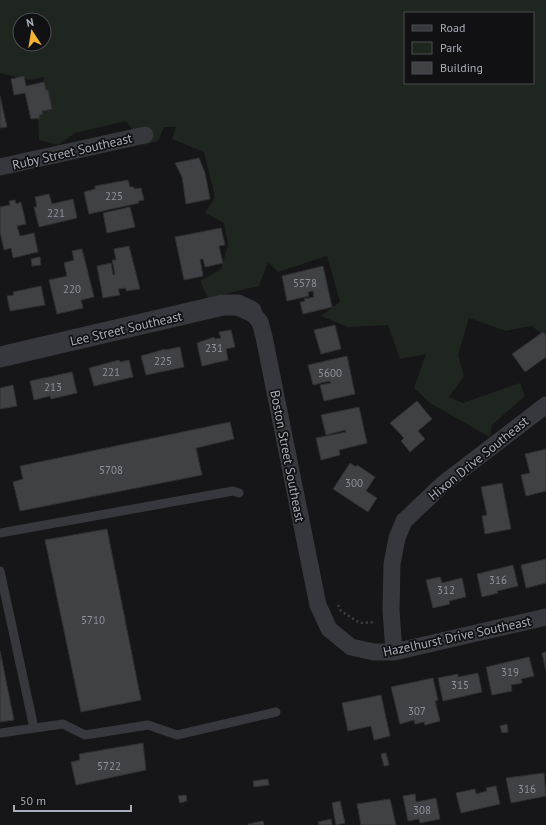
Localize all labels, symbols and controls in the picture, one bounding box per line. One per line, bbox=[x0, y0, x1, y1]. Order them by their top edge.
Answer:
north arrow bbox=[12, 12, 52, 52]
legend bbox=[404, 12, 534, 84]
text: N bbox=[25, 15, 35, 30]
text: Road bbox=[440, 20, 465, 35]
text: Park bbox=[440, 40, 462, 55]
text: Building bbox=[440, 60, 483, 75]
street label: Ruby Street Southeast bbox=[10, 129, 134, 174]
house number: 225 bbox=[105, 189, 123, 203]
house number: 221 bbox=[47, 206, 65, 220]
house number: 5578 bbox=[293, 276, 317, 290]
house number: 220 bbox=[63, 282, 81, 296]
street label: Lee Street Southeast bbox=[68, 307, 184, 350]
house number: 231 bbox=[205, 341, 223, 355]
house number: 225 bbox=[154, 354, 172, 368]
house number: 221 bbox=[102, 365, 120, 379]
house number: 5600 bbox=[318, 366, 342, 380]
house number: 213 bbox=[44, 380, 62, 394]
street label: Boston Street Southeast bbox=[266, 389, 309, 524]
street label: Hixon Drive Southeast bbox=[425, 412, 532, 504]
house number: 5708 bbox=[99, 463, 123, 477]
house number: 300 bbox=[345, 476, 363, 490]
house number: 316 bbox=[489, 573, 507, 587]
house number: 312 bbox=[437, 583, 455, 597]
street label: Hazelhurst Drive Southeast bbox=[381, 612, 533, 661]
house number: 5710 bbox=[81, 613, 105, 627]
house number: 319 bbox=[501, 665, 519, 679]
house number: 315 bbox=[451, 678, 469, 692]
house number: 307 bbox=[408, 704, 426, 718]
house number: 5722 bbox=[97, 759, 121, 773]
house number: 316 bbox=[518, 782, 536, 796]
scale bar bbox=[14, 787, 131, 813]
text: 50 m bbox=[20, 793, 46, 808]
house number: 308 bbox=[413, 803, 431, 817]

